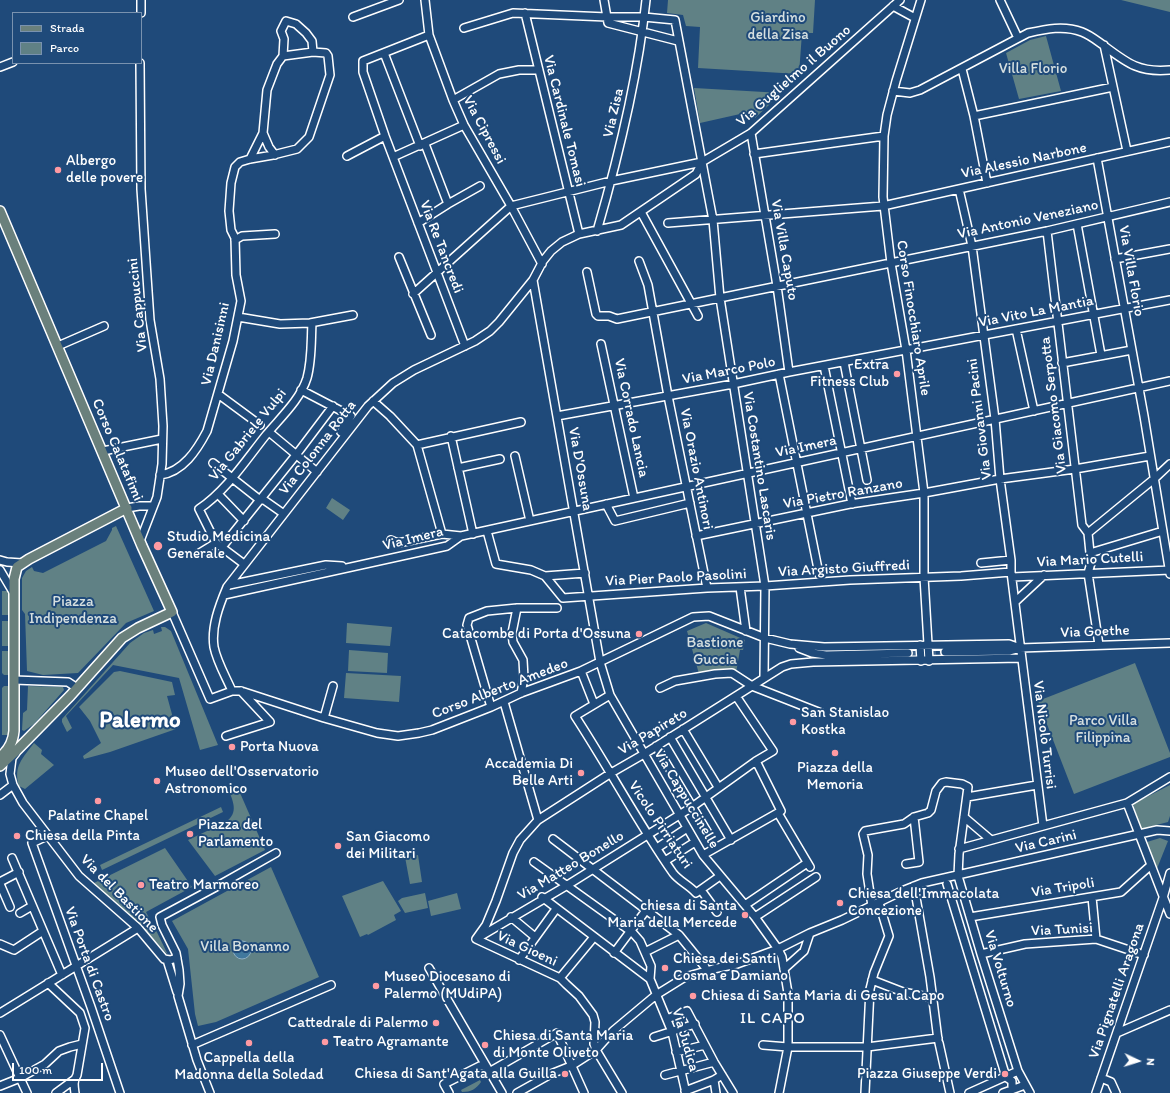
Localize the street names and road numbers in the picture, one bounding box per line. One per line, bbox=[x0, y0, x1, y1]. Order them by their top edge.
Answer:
street label: Via Guglielmo il Buono bbox=[733, 21, 855, 131]
street label: Via Cardinale Tomasi bbox=[539, 53, 589, 189]
street label: Via Zisa bbox=[600, 87, 628, 139]
street label: Via Cipressi bbox=[458, 93, 510, 167]
street label: Via Alessio Narbone bbox=[960, 139, 1088, 183]
street label: Via Antonio Veneziano bbox=[956, 196, 1100, 244]
street label: Via Re Tancredi bbox=[415, 198, 467, 296]
street label: Via Villa Caputo bbox=[766, 198, 802, 302]
street label: Via Villa Florio bbox=[1114, 224, 1148, 318]
street label: Corso Finocchiaro Aprile bbox=[892, 239, 934, 397]
street label: Via Cappuccini bbox=[124, 257, 152, 353]
street label: Via Vito La Mantia bbox=[977, 292, 1095, 332]
street label: Via Danisinni bbox=[198, 301, 234, 387]
street label: Via Giacomo Serpotta bbox=[1037, 336, 1071, 474]
street label: Via Marco Polo bbox=[681, 353, 777, 389]
street label: Via Corrado Lancia bbox=[610, 357, 652, 479]
street label: Via Giovanni Pacini bbox=[964, 357, 996, 481]
street label: Via Gabriele Vulpi bbox=[205, 385, 291, 485]
street label: Via Costantino Lascaris bbox=[738, 390, 780, 542]
street label: Corso Calatafimi bbox=[87, 396, 147, 504]
street label: Via Colonna Rotta bbox=[276, 397, 360, 499]
street label: Via Orazio Antinori bbox=[675, 407, 717, 531]
street label: Via D'Ossuna bbox=[564, 426, 596, 512]
street label: Via Imera bbox=[774, 432, 838, 462]
street label: Via Pietro Ranzano bbox=[782, 475, 904, 513]
street label: Via Imera bbox=[381, 523, 445, 555]
street label: Via Mario Cutelli bbox=[1036, 548, 1144, 572]
street label: Via Argisto Giuffredi bbox=[778, 557, 910, 581]
street label: Via Pier Paolo Pasolini bbox=[605, 565, 747, 591]
street label: Via Goethe bbox=[1060, 622, 1130, 642]
street label: Corso Alberto Amedeo bbox=[429, 655, 571, 723]
street label: Via Nicolò Turrisi bbox=[1028, 680, 1060, 790]
street label: Via Papireto bbox=[615, 704, 691, 760]
street label: Via Cappuccinelle bbox=[649, 746, 723, 852]
street label: Vicolo Pirriaturi bbox=[624, 778, 696, 872]
street label: Via Carini bbox=[1014, 826, 1078, 858]
street label: Via Matteo Bonello bbox=[515, 827, 627, 905]
street label: Via del Bastione bbox=[76, 851, 162, 937]
street label: Via Tripoli bbox=[1030, 874, 1096, 902]
street label: Via Porta di Castro bbox=[60, 904, 118, 1024]
street label: Via Tunisi bbox=[1031, 919, 1093, 941]
street label: Via Pignatelli Aragona bbox=[1085, 921, 1149, 1061]
street label: Via Gioeni bbox=[494, 927, 560, 971]
street label: Via Volturno bbox=[980, 928, 1020, 1010]
street label: Via Judica bbox=[667, 1006, 703, 1074]

